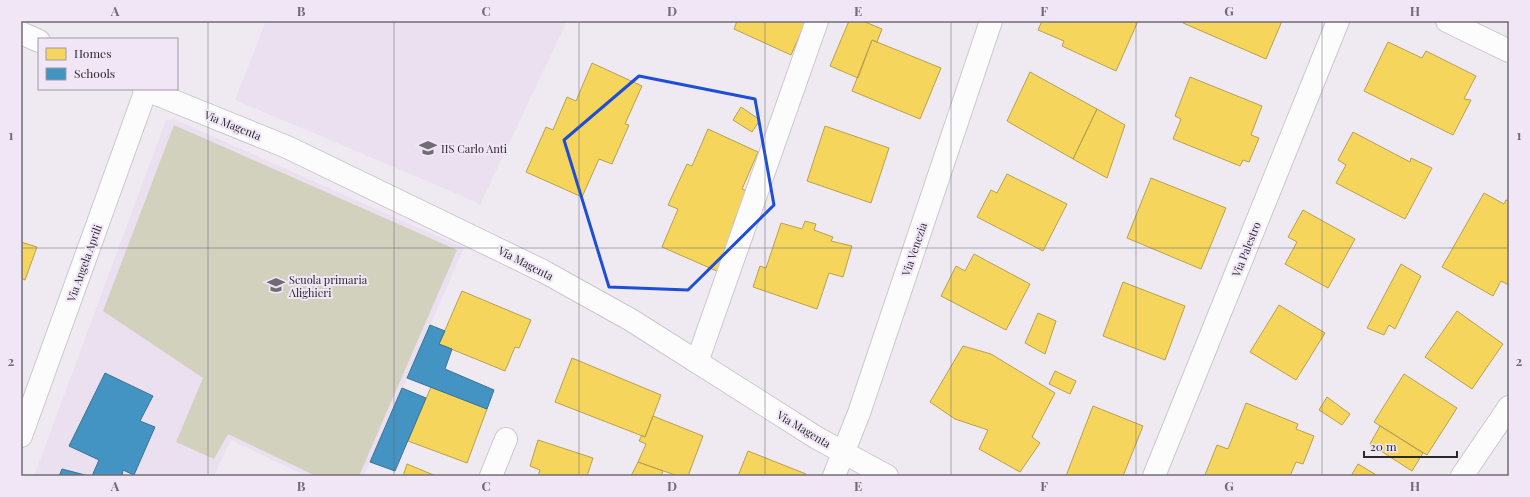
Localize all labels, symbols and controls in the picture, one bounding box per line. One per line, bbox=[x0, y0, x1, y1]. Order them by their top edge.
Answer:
text: A bbox=[110, 2, 120, 19]
text: B bbox=[297, 2, 306, 19]
text: C bbox=[481, 2, 491, 19]
text: D bbox=[667, 2, 677, 19]
text: E bbox=[854, 2, 862, 19]
text: F bbox=[1040, 2, 1048, 19]
text: G bbox=[1224, 2, 1234, 19]
text: H bbox=[1410, 2, 1420, 19]
legend bbox=[38, 38, 178, 90]
text: Homes bbox=[74, 45, 112, 61]
text: Schools bbox=[74, 65, 115, 81]
street label: Via Magenta bbox=[201, 106, 264, 143]
text: 1 bbox=[9, 126, 14, 143]
text: 1 bbox=[1517, 126, 1522, 143]
school or university icon: IIS Carlo Anti bbox=[418, 138, 438, 158]
place label: IIS Carlo Anti bbox=[441, 141, 507, 156]
street label: Via Palestro bbox=[1228, 219, 1264, 280]
street label: Via Venezia bbox=[898, 220, 930, 279]
street label: Via Angela Aprili bbox=[63, 222, 105, 305]
street label: Via Magenta bbox=[495, 242, 557, 284]
place label: Scuola primaria Alighieri bbox=[288, 272, 368, 300]
school or university icon: Scuola primaria Alighieri bbox=[266, 275, 286, 295]
text: 2 bbox=[8, 352, 15, 369]
text: 2 bbox=[1516, 352, 1523, 369]
street label: Via Magenta bbox=[774, 407, 834, 451]
scale bar bbox=[1364, 433, 1457, 459]
text: 20 m bbox=[1370, 438, 1397, 454]
text: A bbox=[110, 477, 120, 494]
text: B bbox=[297, 477, 306, 494]
text: C bbox=[481, 477, 491, 494]
text: D bbox=[667, 477, 677, 494]
text: E bbox=[854, 477, 862, 494]
text: F bbox=[1040, 477, 1048, 494]
text: G bbox=[1224, 477, 1234, 494]
text: H bbox=[1410, 477, 1420, 494]

